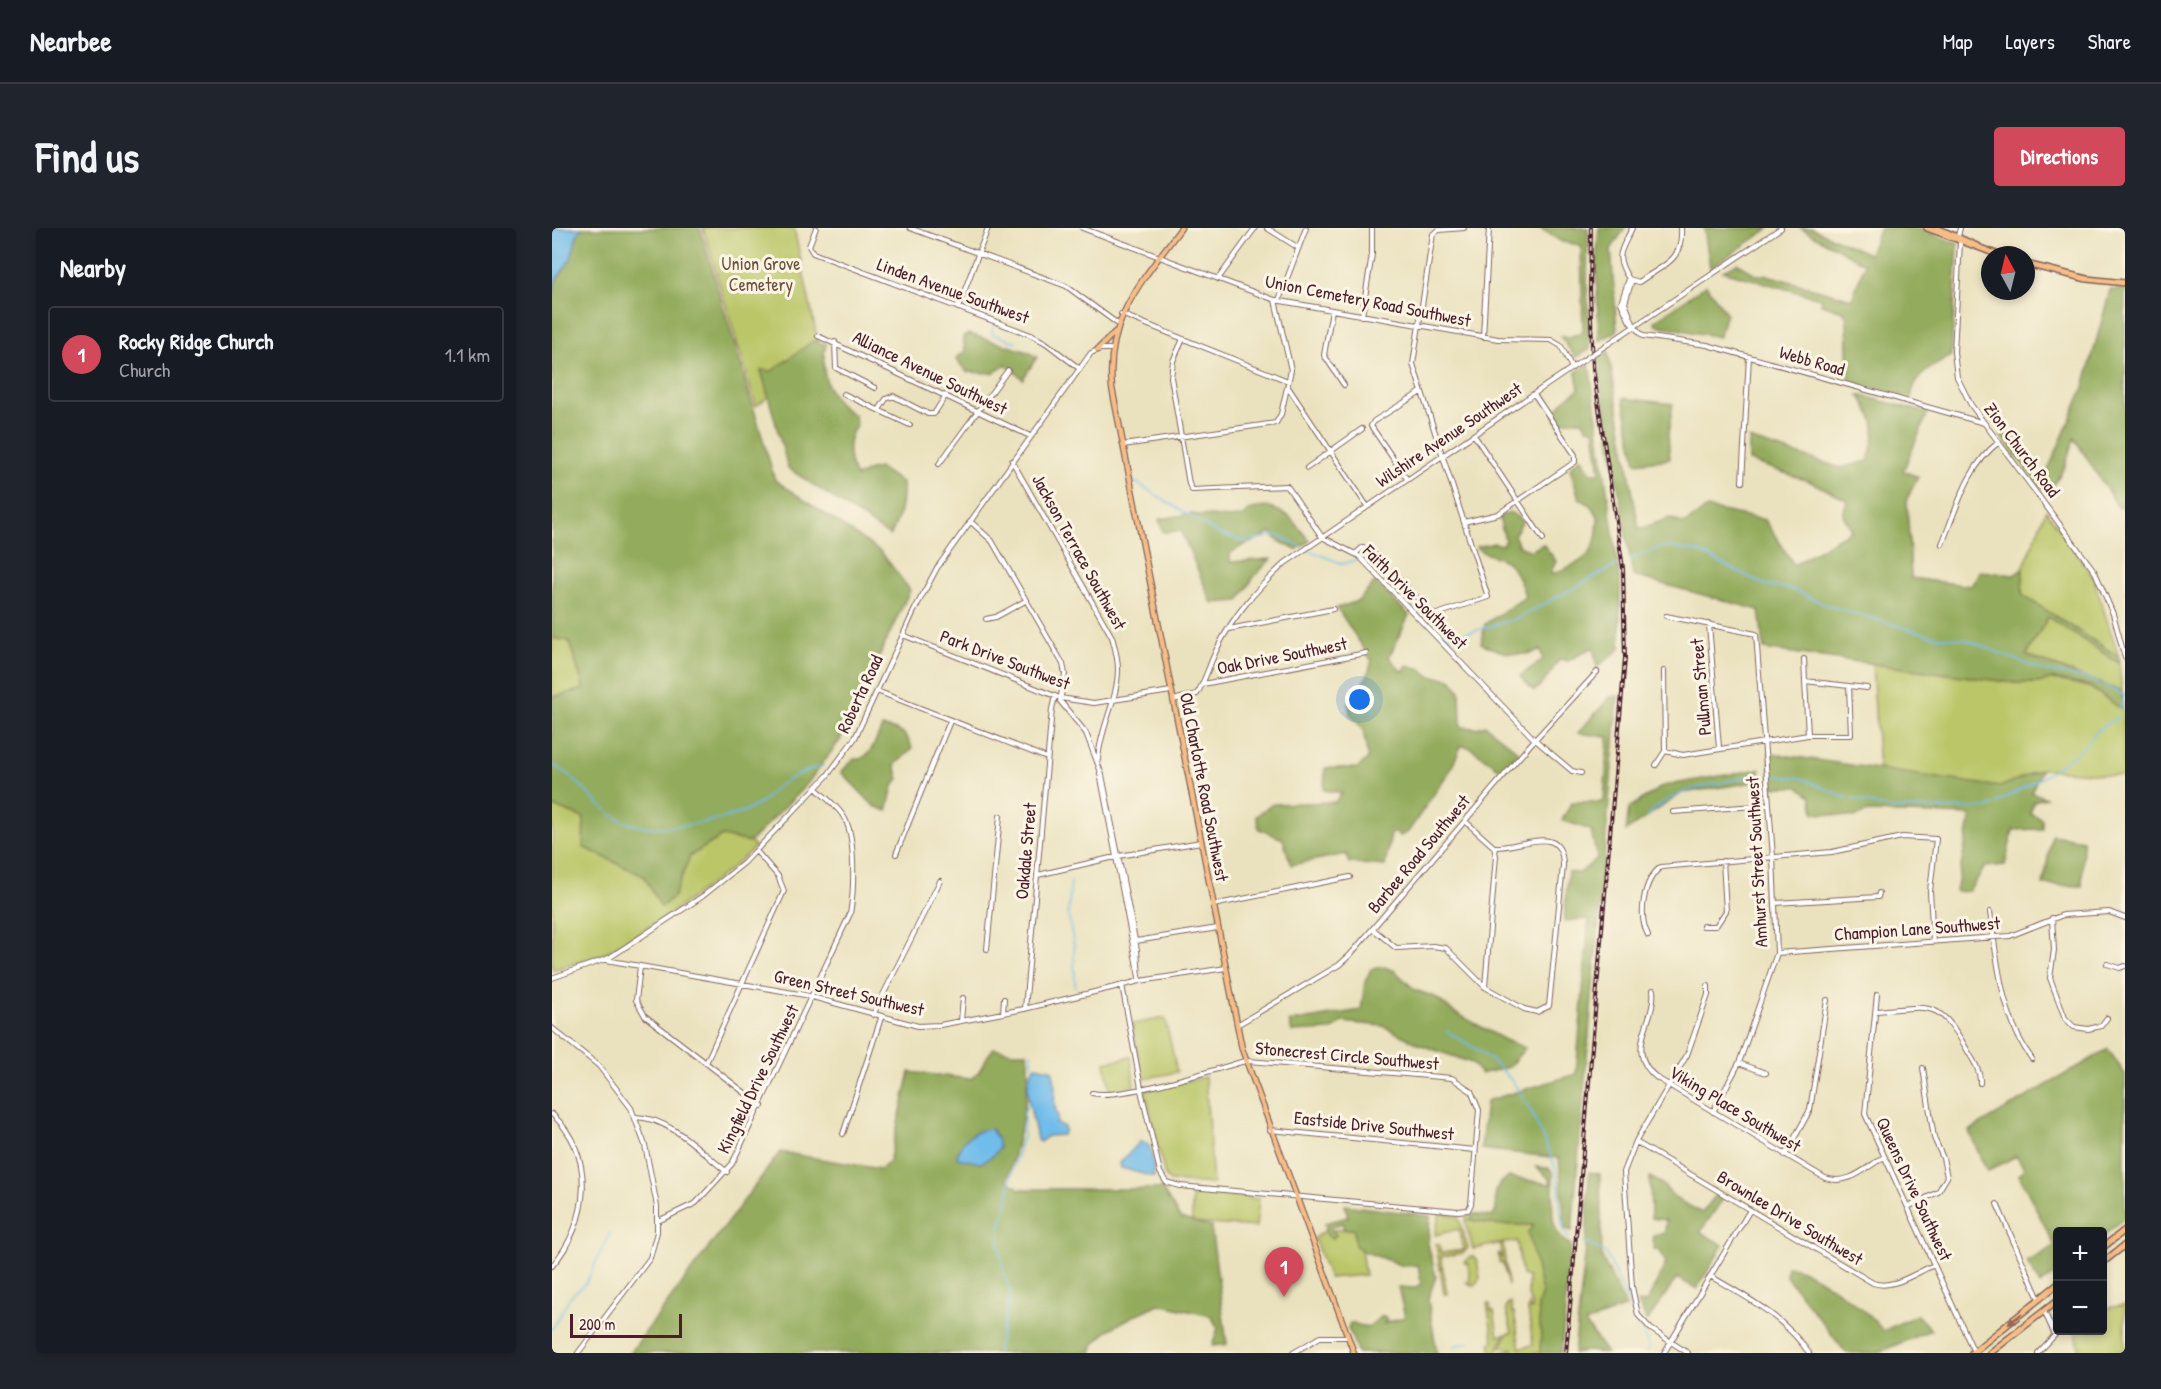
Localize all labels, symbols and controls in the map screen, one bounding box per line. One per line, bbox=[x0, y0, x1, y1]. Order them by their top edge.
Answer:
text: Nearbee bbox=[30, 22, 112, 60]
text: Map bbox=[1943, 27, 1972, 56]
text: Layers bbox=[2005, 27, 2055, 56]
text: Share bbox=[2088, 27, 2131, 56]
button: Directions bbox=[1994, 127, 2125, 186]
text: Find us bbox=[36, 128, 139, 185]
north arrow bbox=[1981, 246, 2035, 300]
text: Nearby bbox=[60, 250, 126, 285]
park label: Union Grove Cemetery bbox=[722, 251, 800, 297]
street label: Linden Avenue Southwest bbox=[874, 251, 1033, 330]
street label: Union Cemetery Road Southwest bbox=[1263, 268, 1474, 333]
street label: Alliance Avenue Southwest bbox=[849, 324, 1012, 421]
text: Rocky Ridge Church bbox=[119, 326, 273, 356]
street label: Webb Road bbox=[1777, 339, 1848, 382]
text: 1 bbox=[78, 341, 85, 368]
text: 1.1 km bbox=[445, 341, 490, 368]
text: Church bbox=[119, 356, 170, 383]
street label: Wilshire Avenue Southwest bbox=[1371, 376, 1527, 493]
street label: Zion Church Road bbox=[1979, 397, 2066, 502]
street label: Jackson Terrace Southwest bbox=[1026, 469, 1133, 635]
street label: Faith Drive Southwest bbox=[1357, 538, 1474, 655]
street label: Park Drive Southwest bbox=[937, 623, 1075, 696]
street label: Oak Drive Southwest bbox=[1215, 631, 1350, 680]
street label: Pullman Street bbox=[1684, 637, 1717, 736]
street label: Roberta Road bbox=[831, 651, 889, 737]
your location bbox=[1345, 685, 1374, 714]
street label: Old Charlotte Road Southwest bbox=[1174, 690, 1235, 884]
street label: Amhurst Street Southwest bbox=[1739, 775, 1773, 948]
street label: Barbee Road Southwest bbox=[1362, 788, 1476, 918]
street label: Oakdale Street bbox=[1009, 801, 1042, 900]
street label: Champion Lane Southwest bbox=[1833, 910, 2002, 947]
street label: Green Street Southwest bbox=[772, 963, 927, 1022]
street label: Kingfield Drive Southwest bbox=[711, 999, 805, 1158]
street label: Stonecrest Circle Southwest bbox=[1254, 1035, 1441, 1076]
street label: Viking Place Southwest bbox=[1665, 1059, 1807, 1158]
street label: Eastside Drive Southwest bbox=[1293, 1105, 1456, 1146]
street label: Queens Drive Southwest bbox=[1870, 1113, 1959, 1265]
street label: Brownlee Drive Southwest bbox=[1713, 1164, 1869, 1271]
map controls bbox=[2053, 1227, 2107, 1335]
button: + bbox=[2053, 1227, 2107, 1281]
pin: 1 bbox=[1264, 1248, 1304, 1297]
button: − bbox=[2053, 1281, 2107, 1335]
scale bar bbox=[570, 1311, 682, 1338]
one-way arrow bbox=[2007, 1312, 2023, 1325]
text: 200 m bbox=[579, 1313, 615, 1335]

